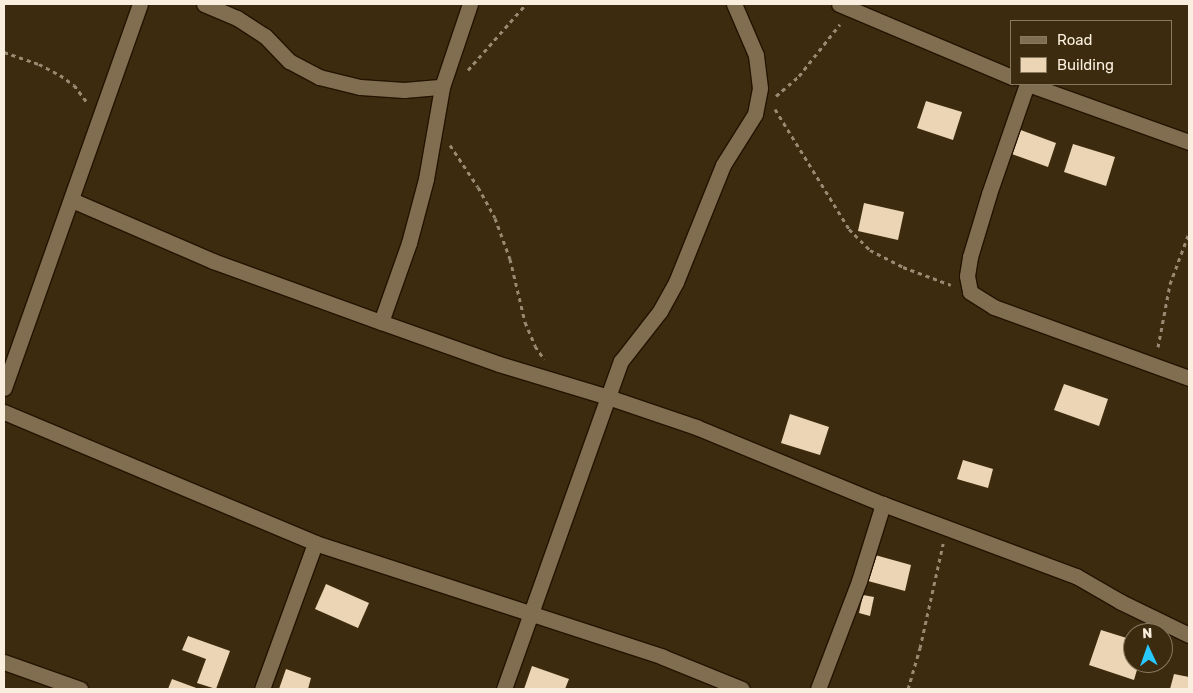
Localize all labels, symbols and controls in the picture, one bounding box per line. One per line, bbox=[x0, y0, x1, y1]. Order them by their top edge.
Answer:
legend bbox=[1010, 20, 1173, 85]
text: Road bbox=[1057, 31, 1093, 49]
text: Building bbox=[1057, 56, 1114, 74]
north arrow bbox=[1123, 623, 1173, 673]
text: N bbox=[1142, 625, 1153, 642]

